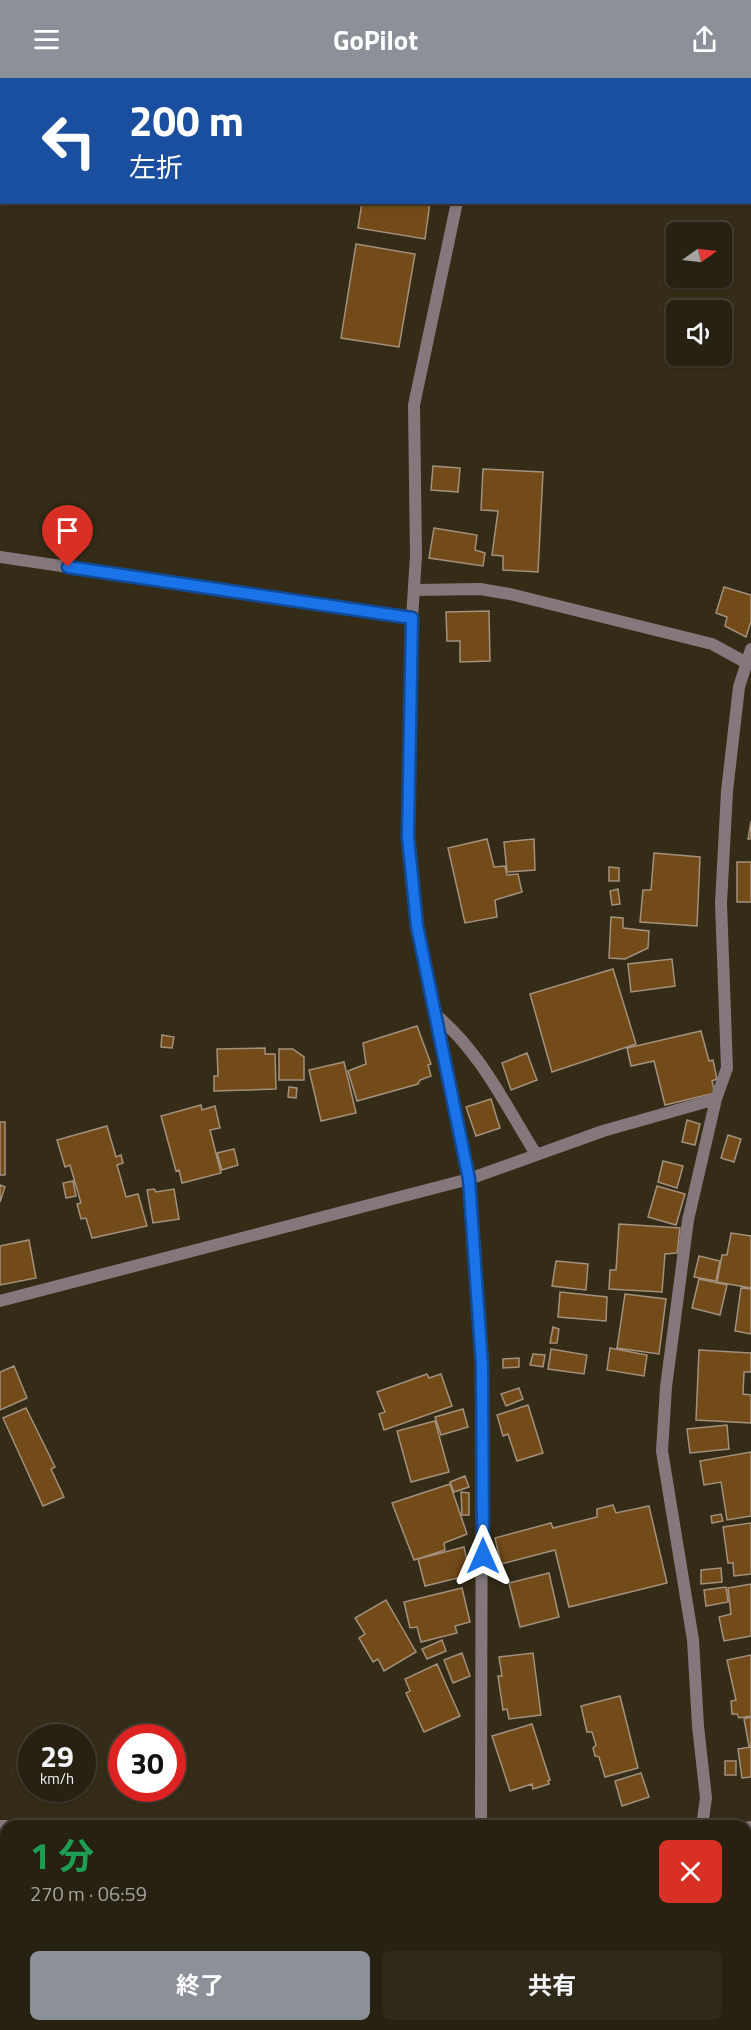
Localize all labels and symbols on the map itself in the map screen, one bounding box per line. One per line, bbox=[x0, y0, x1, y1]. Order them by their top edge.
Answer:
north arrow bbox=[666, 222, 732, 288]
pin bbox=[42, 505, 93, 567]
position arrow bbox=[451, 1524, 515, 1588]
speed limit sign: 30 bbox=[108, 1724, 186, 1802]

